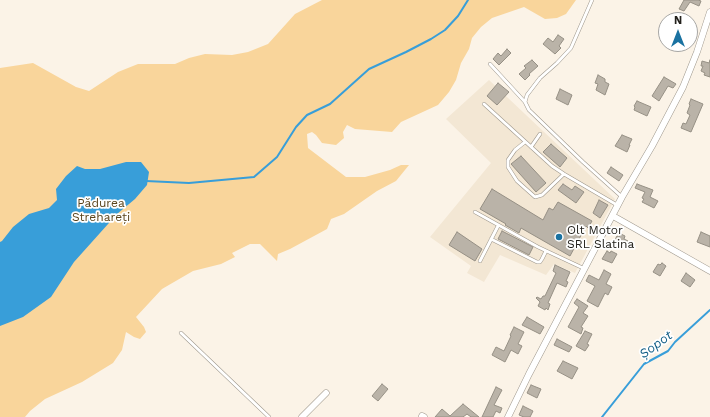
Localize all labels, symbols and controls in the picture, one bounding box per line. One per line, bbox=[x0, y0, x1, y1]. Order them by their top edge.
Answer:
north arrow bbox=[658, 12, 698, 52]
text: N bbox=[674, 14, 682, 27]
park label: Pădurea Strehareți bbox=[72, 196, 130, 224]
place label: Olt Motor SRL Slatina bbox=[567, 223, 634, 251]
marker: Olt Motor SRL Slatina bbox=[554, 232, 564, 242]
water label: Șopot bbox=[637, 328, 675, 362]

